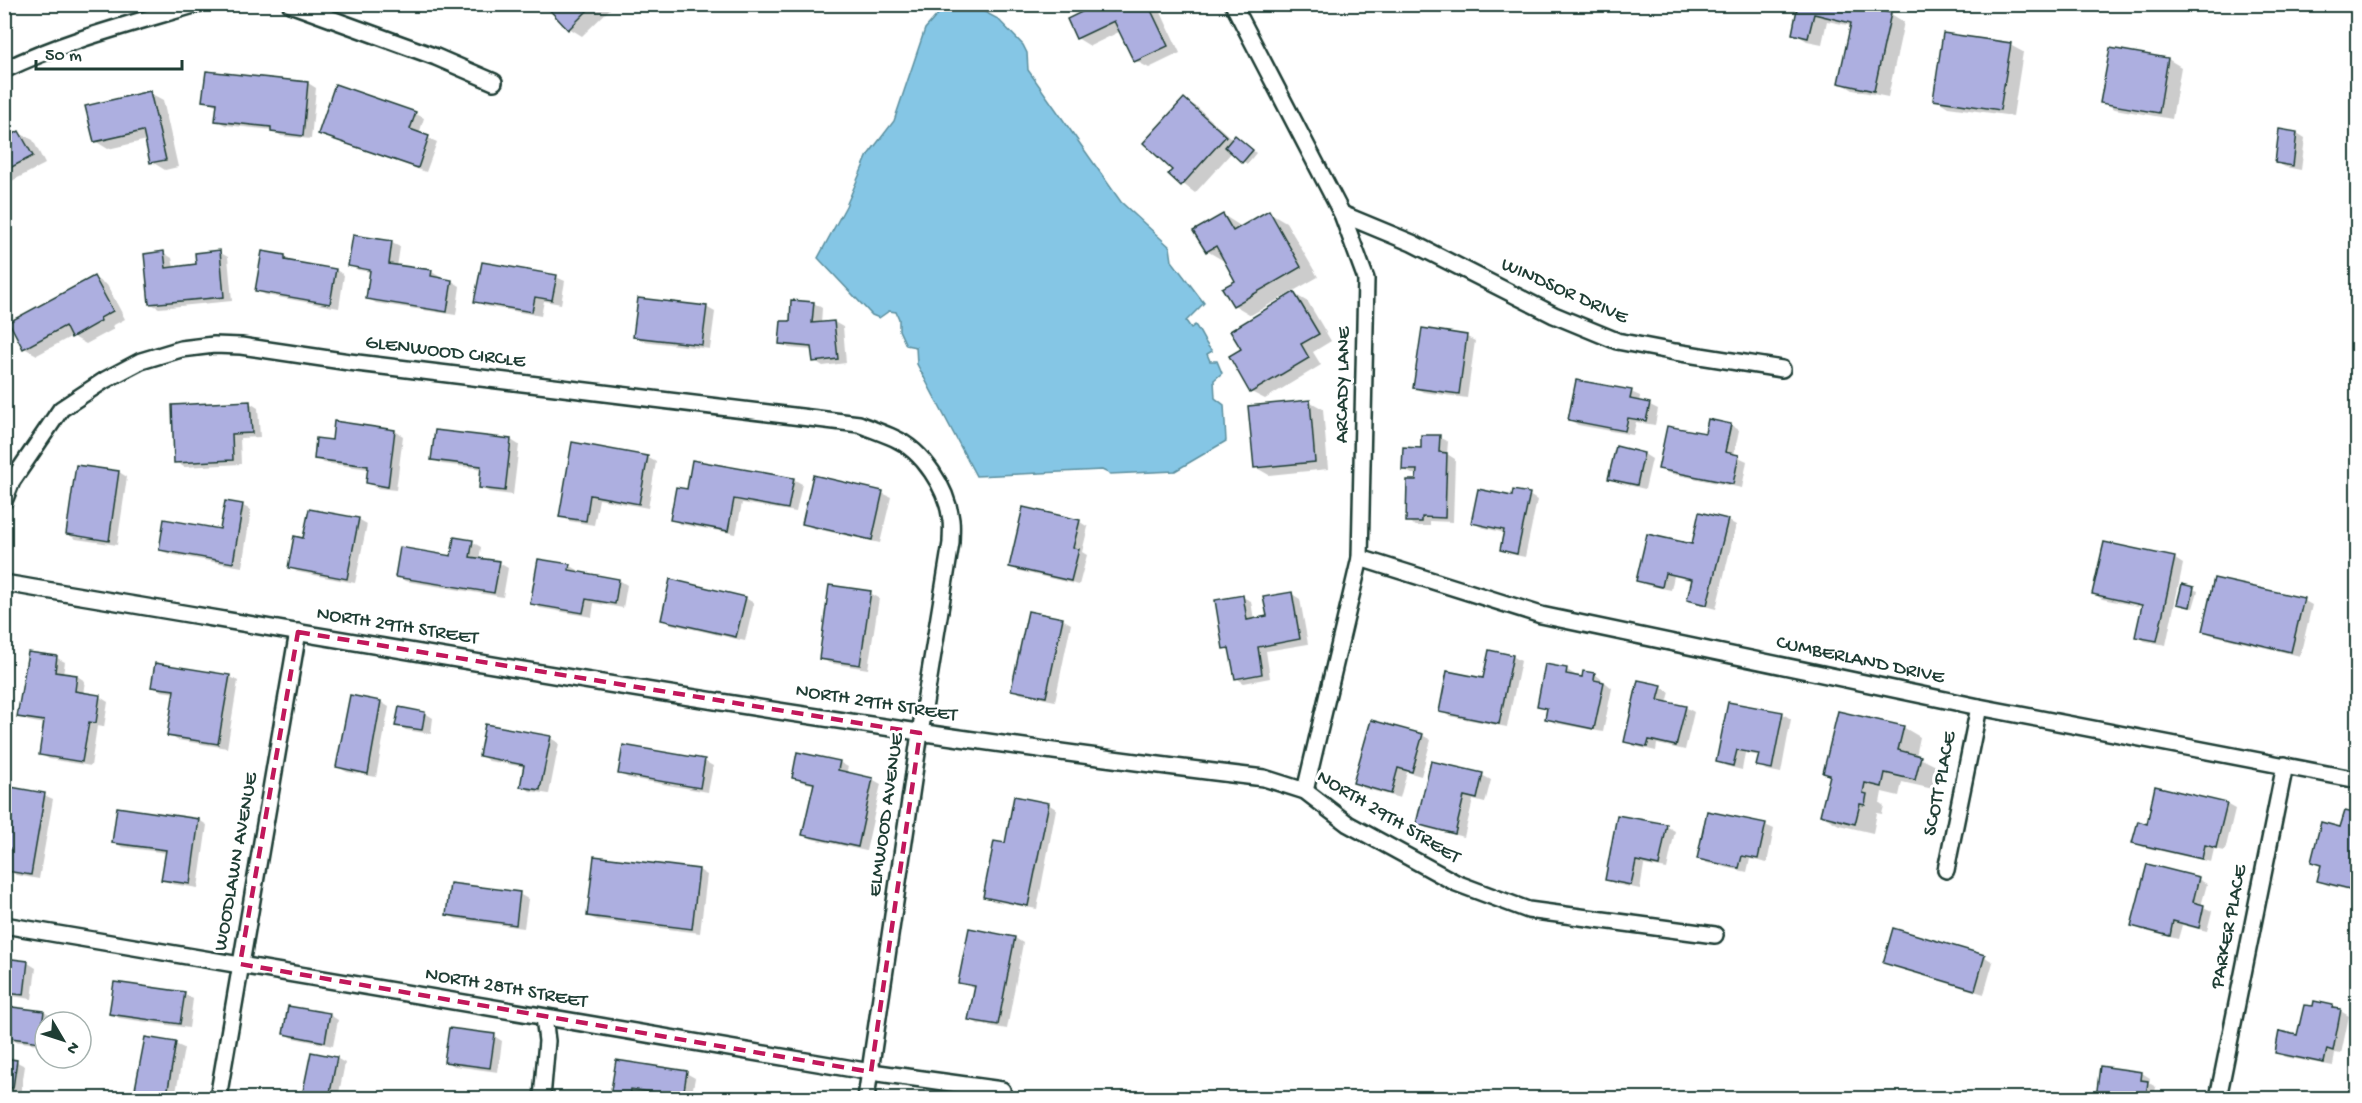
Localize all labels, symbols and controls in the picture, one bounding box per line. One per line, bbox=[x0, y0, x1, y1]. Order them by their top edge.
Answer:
scale bar bbox=[36, 33, 182, 71]
text: 50 m bbox=[45, 46, 82, 67]
street label: WINDSOR DRIVE bbox=[1497, 254, 1632, 331]
street label: ARCADY LANE bbox=[1331, 325, 1357, 443]
street label: GLENWOOD CIRCLE bbox=[364, 332, 528, 374]
street label: NORTH 29TH STREET bbox=[315, 603, 481, 651]
street label: CUMBERLAND DRIVE bbox=[1774, 632, 1948, 690]
street label: NORTH 29TH STREET bbox=[794, 680, 960, 728]
street label: SCOTT PLACE bbox=[1920, 728, 1963, 838]
street label: ELMWOOD AVENUE bbox=[864, 730, 910, 898]
street label: NORTH 29TH STREET bbox=[1312, 766, 1465, 871]
street label: WOODLAWN AVENUE bbox=[210, 770, 264, 953]
street label: PARKER PLACE bbox=[2207, 862, 2254, 992]
street label: NORTH 28TH STREET bbox=[423, 963, 590, 1015]
north arrow bbox=[33, 1010, 93, 1070]
text: N bbox=[61, 1037, 83, 1058]

